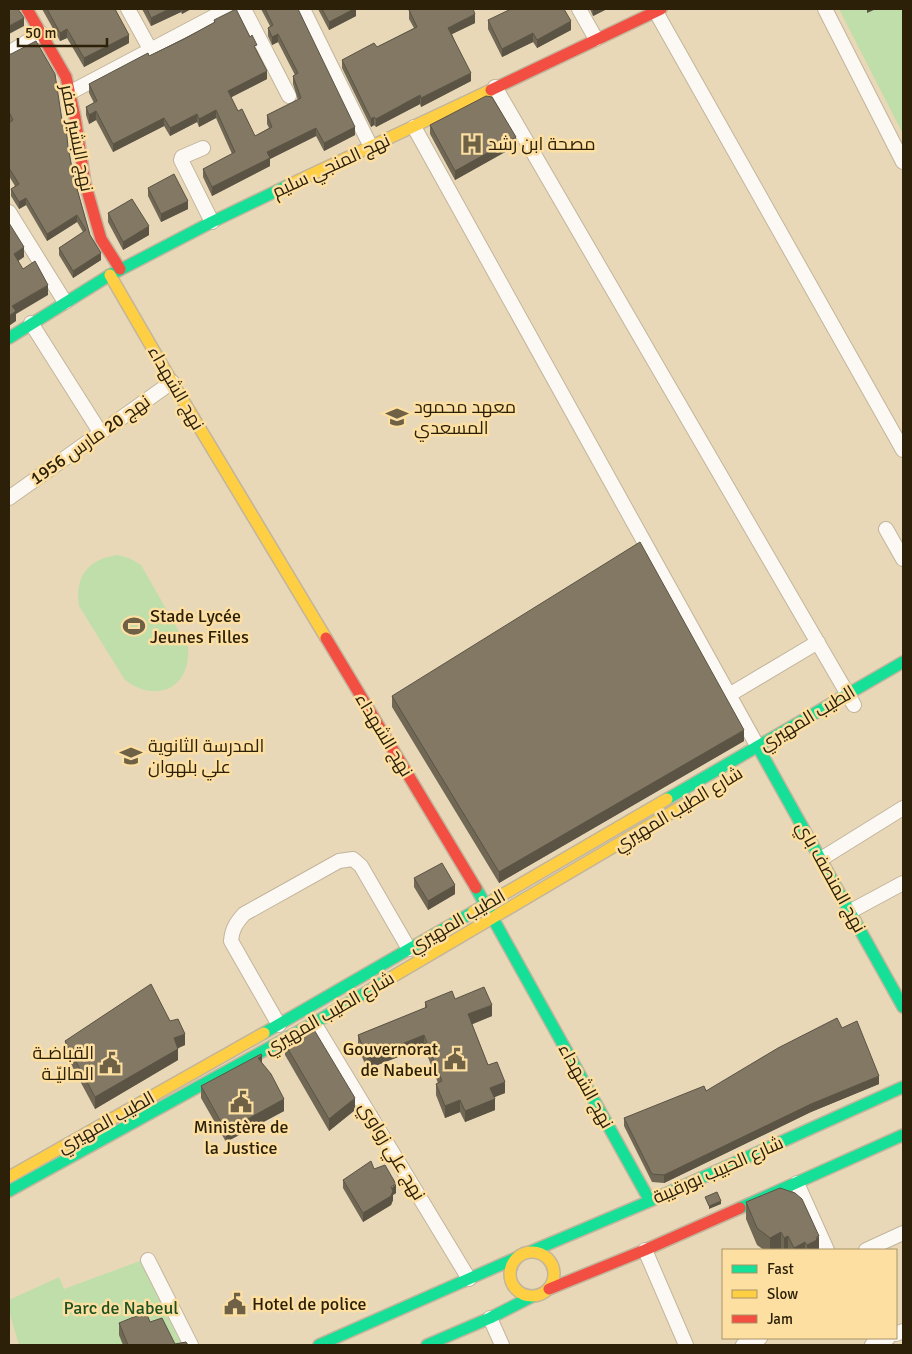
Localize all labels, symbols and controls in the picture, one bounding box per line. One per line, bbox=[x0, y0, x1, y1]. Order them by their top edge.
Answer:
scale bar bbox=[18, 15, 106, 47]
text: 50 m bbox=[25, 24, 56, 42]
street label: نهج البشير صفر bbox=[55, 82, 98, 194]
street label: نهج المنجي سليم bbox=[269, 129, 395, 206]
hospital icon: مصحة ابن رشد bbox=[459, 131, 485, 157]
place label: مصحة ابن رشد bbox=[488, 133, 596, 155]
street label: نهج الشهداء bbox=[142, 342, 209, 434]
street label: نهج 20 مارس 1956 bbox=[26, 390, 155, 490]
place label: معهد محمود المسعدي bbox=[414, 396, 516, 442]
school or university icon: معهد محمود المسعدي bbox=[384, 404, 410, 430]
place label: Stade Lycée Jeunes Filles bbox=[150, 605, 249, 648]
sports icon: Stade Lycée Jeunes Filles bbox=[121, 613, 147, 639]
street label: الطيب المهيري bbox=[755, 681, 860, 758]
street label: نهج الشهداء bbox=[350, 689, 417, 781]
place label: المدرسة الثانوية علي بلهوان bbox=[148, 735, 264, 781]
school or university icon: المدرسة الثانوية علي بلهوان bbox=[118, 743, 144, 769]
street label: شارع الطيب المهيري bbox=[609, 762, 748, 859]
street label: نهج المنصف باي bbox=[789, 818, 871, 938]
street label: الطيب المهيري bbox=[405, 885, 511, 960]
street label: شارع الطيب المهيري bbox=[260, 967, 400, 1062]
place label: Gouvernorat de Nabeul bbox=[343, 1038, 438, 1081]
street label: نهج الشهداء bbox=[553, 1040, 618, 1133]
place label: القباضـة الماليّـة bbox=[32, 1042, 94, 1085]
public building icon: Gouvernorat de Nabeul bbox=[442, 1046, 468, 1072]
public building icon: القباضـة الماليّـة bbox=[97, 1050, 123, 1076]
street label: الطيب المهيري bbox=[53, 1086, 160, 1160]
public building icon: Ministère de la Justice bbox=[228, 1089, 254, 1115]
street label: نهج علي زواوي bbox=[351, 1098, 430, 1206]
place label: Ministère de la Justice bbox=[194, 1116, 288, 1159]
street label: شارع الحبيب بورقيبة bbox=[649, 1131, 787, 1210]
legend bbox=[722, 1249, 897, 1339]
text: Fast bbox=[767, 1260, 794, 1278]
text: Slow bbox=[767, 1285, 798, 1303]
public building icon: Hotel de police bbox=[222, 1291, 248, 1317]
place label: Hotel de police bbox=[252, 1293, 367, 1315]
park label: Parc de Nabeul bbox=[63, 1297, 179, 1319]
text: Jam bbox=[767, 1310, 793, 1328]

